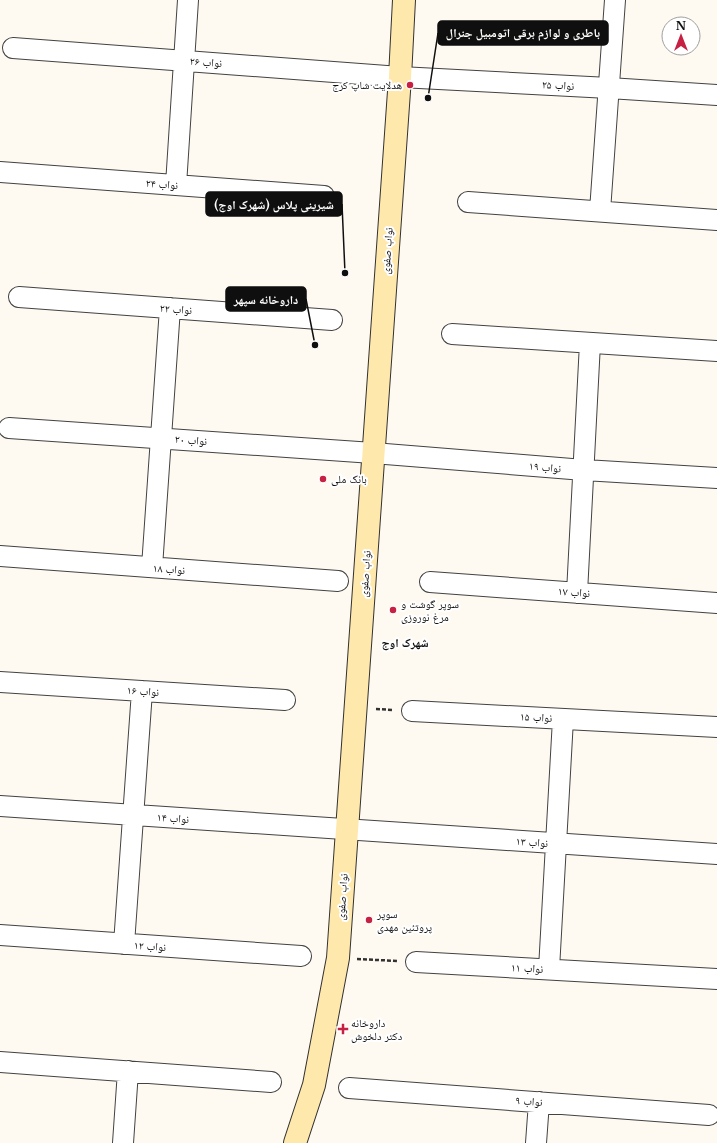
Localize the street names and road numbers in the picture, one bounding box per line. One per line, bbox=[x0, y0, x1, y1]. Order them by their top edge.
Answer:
street label: نواب ۲۶ bbox=[189, 54, 223, 70]
street label: نواب ۲۵ bbox=[541, 77, 575, 93]
street label: نواب ۲۴ bbox=[145, 176, 179, 192]
street label: نواب صفوی bbox=[378, 227, 396, 275]
street label: نواب ۲۲ bbox=[159, 301, 193, 317]
street label: نواب ۲۰ bbox=[174, 432, 208, 448]
street label: نواب ۱۹ bbox=[528, 459, 562, 475]
street label: نواب صفوی bbox=[356, 550, 374, 598]
street label: نواب ۱۸ bbox=[152, 561, 186, 577]
street label: نواب ۱۷ bbox=[557, 584, 591, 600]
street label: نواب ۱۶ bbox=[126, 683, 160, 699]
street label: نواب ۱۵ bbox=[519, 709, 553, 725]
street label: نواب ۱۴ bbox=[156, 810, 190, 826]
street label: نواب ۱۳ bbox=[515, 834, 549, 850]
street label: نواب صفوی bbox=[333, 873, 351, 921]
street label: نواب ۱۲ bbox=[133, 938, 167, 954]
street label: نواب ۱۱ bbox=[510, 960, 544, 976]
street label: نواب ۹ bbox=[515, 1093, 543, 1109]

